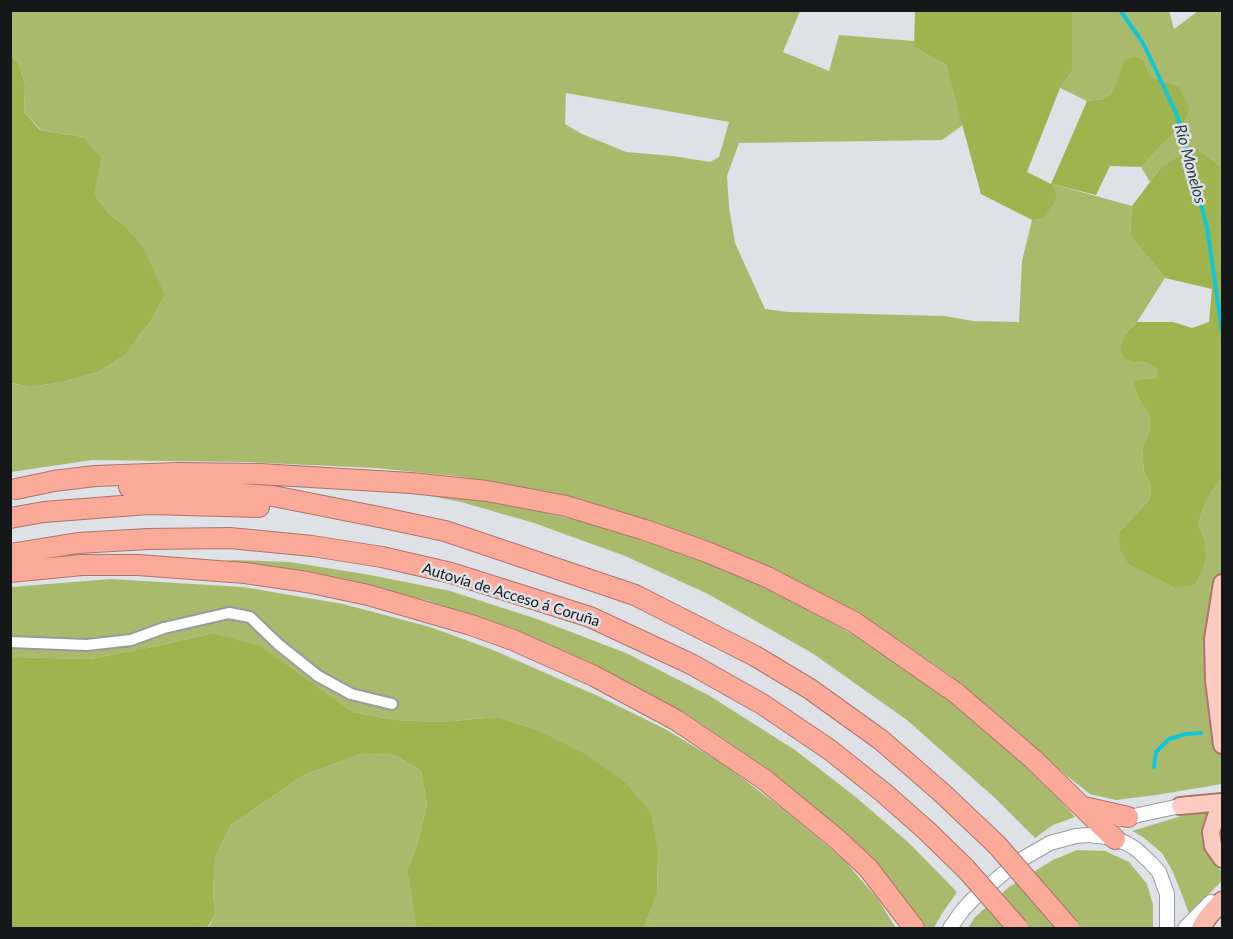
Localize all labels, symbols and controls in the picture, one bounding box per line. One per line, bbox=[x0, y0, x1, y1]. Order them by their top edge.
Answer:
water label: Río Monelos bbox=[1170, 122, 1210, 206]
street label: Autovía de Acceso á Coruña bbox=[420, 559, 602, 631]

